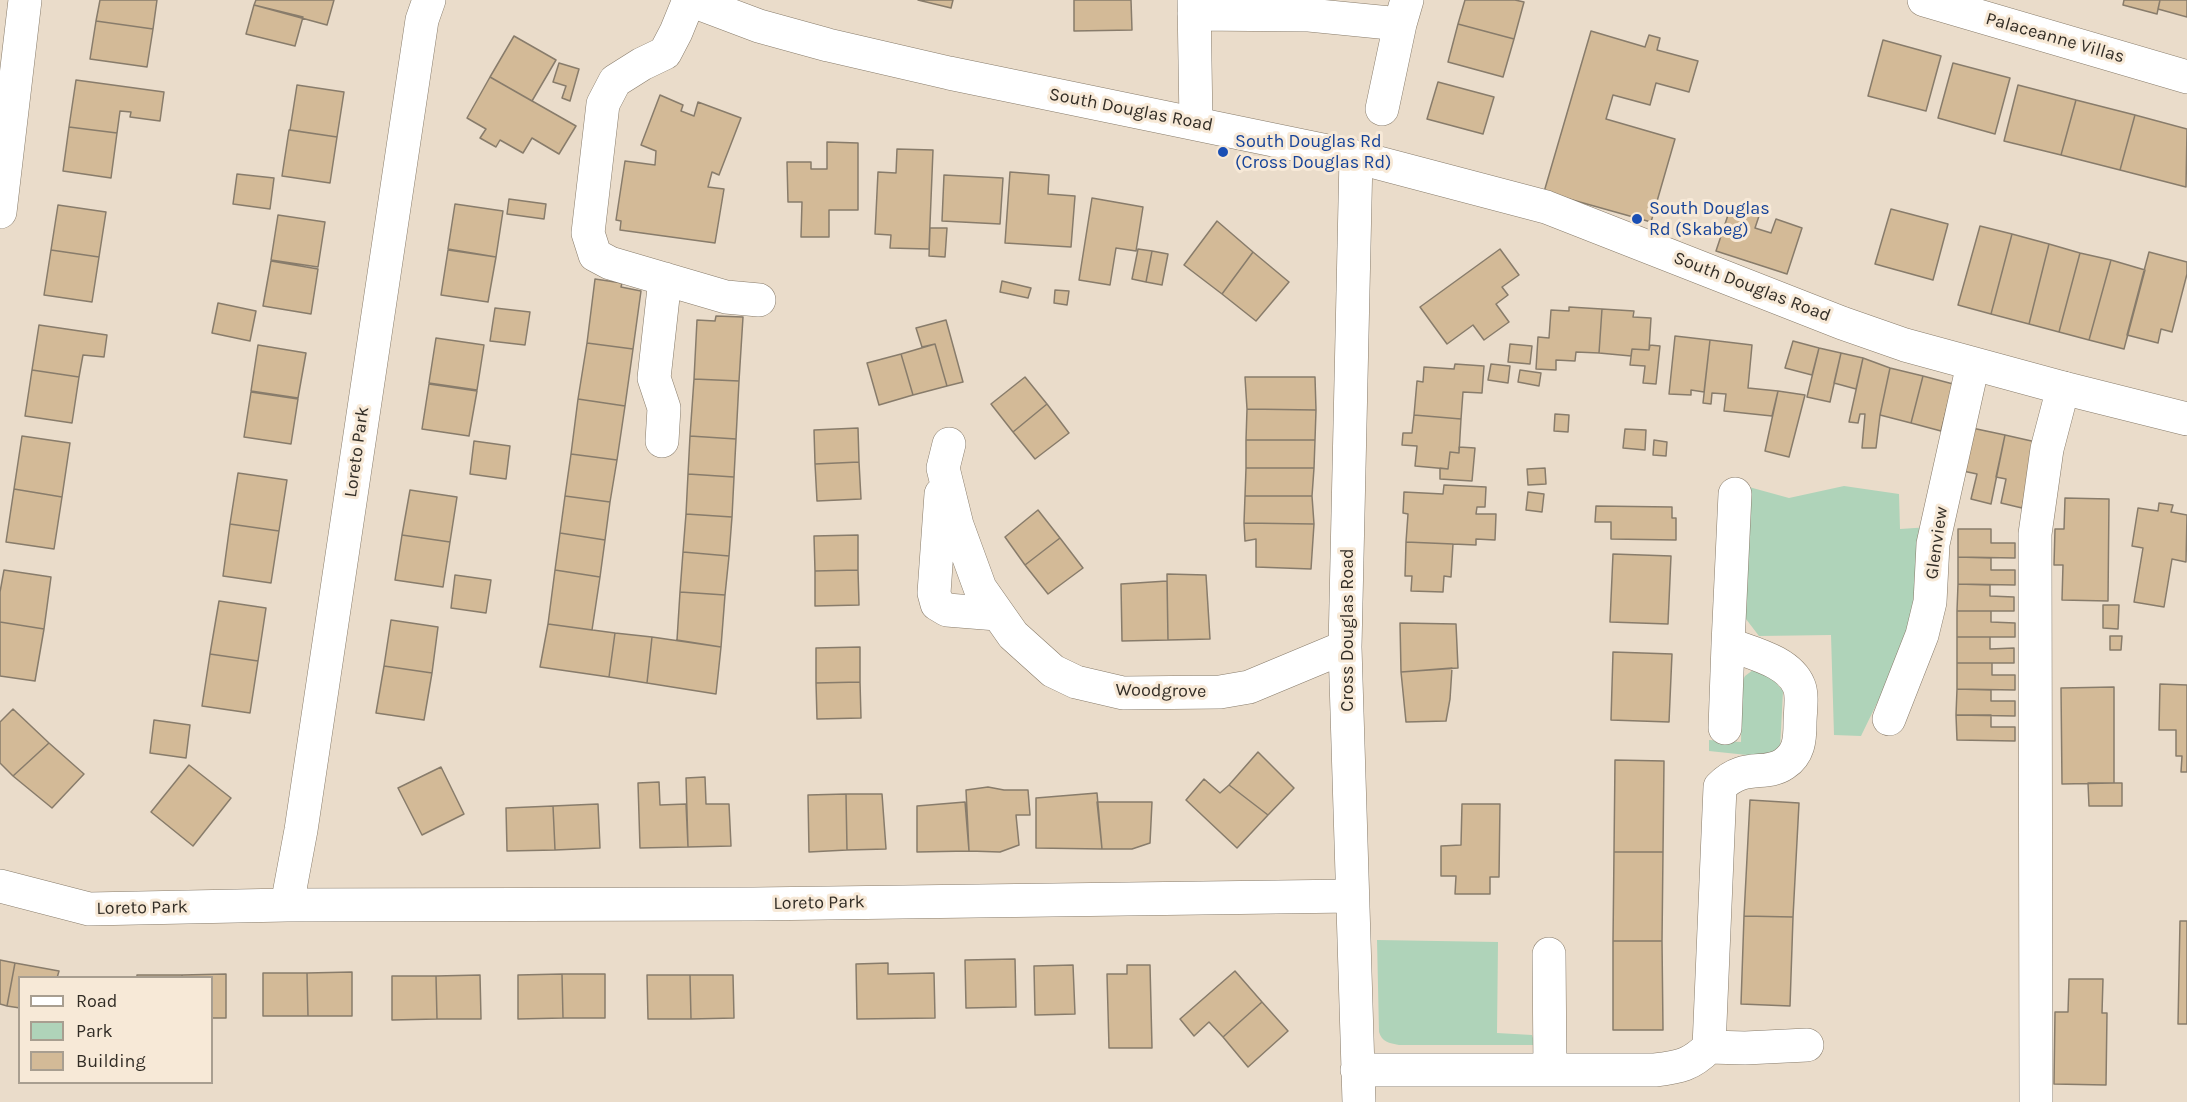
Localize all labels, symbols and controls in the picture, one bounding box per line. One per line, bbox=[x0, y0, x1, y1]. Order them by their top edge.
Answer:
street label: Palaceanne Villas bbox=[1983, 8, 2127, 68]
street label: South Douglas Road bbox=[1047, 84, 1215, 136]
place label: South Douglas Rd (Cross Douglas Rd) bbox=[1235, 131, 1392, 174]
marker: South Douglas Rd (Cross Douglas Rd) bbox=[1216, 145, 1230, 159]
place label: South Douglas Rd (Skabeg) bbox=[1649, 198, 1770, 240]
marker: South Douglas Rd (Skabeg) bbox=[1630, 212, 1644, 226]
street label: South Douglas Road bbox=[1670, 247, 1834, 327]
street label: Loreto Park bbox=[340, 405, 374, 499]
street label: Glenview bbox=[1921, 505, 1953, 581]
street label: Cross Douglas Road bbox=[1337, 548, 1359, 712]
street label: Woodgrove bbox=[1115, 679, 1207, 703]
street label: Loreto Park bbox=[773, 891, 865, 915]
street label: Loreto Park bbox=[96, 896, 188, 920]
legend bbox=[18, 976, 213, 1084]
text: Road bbox=[76, 990, 117, 1012]
text: Park bbox=[76, 1020, 113, 1042]
text: Building bbox=[76, 1050, 146, 1072]

